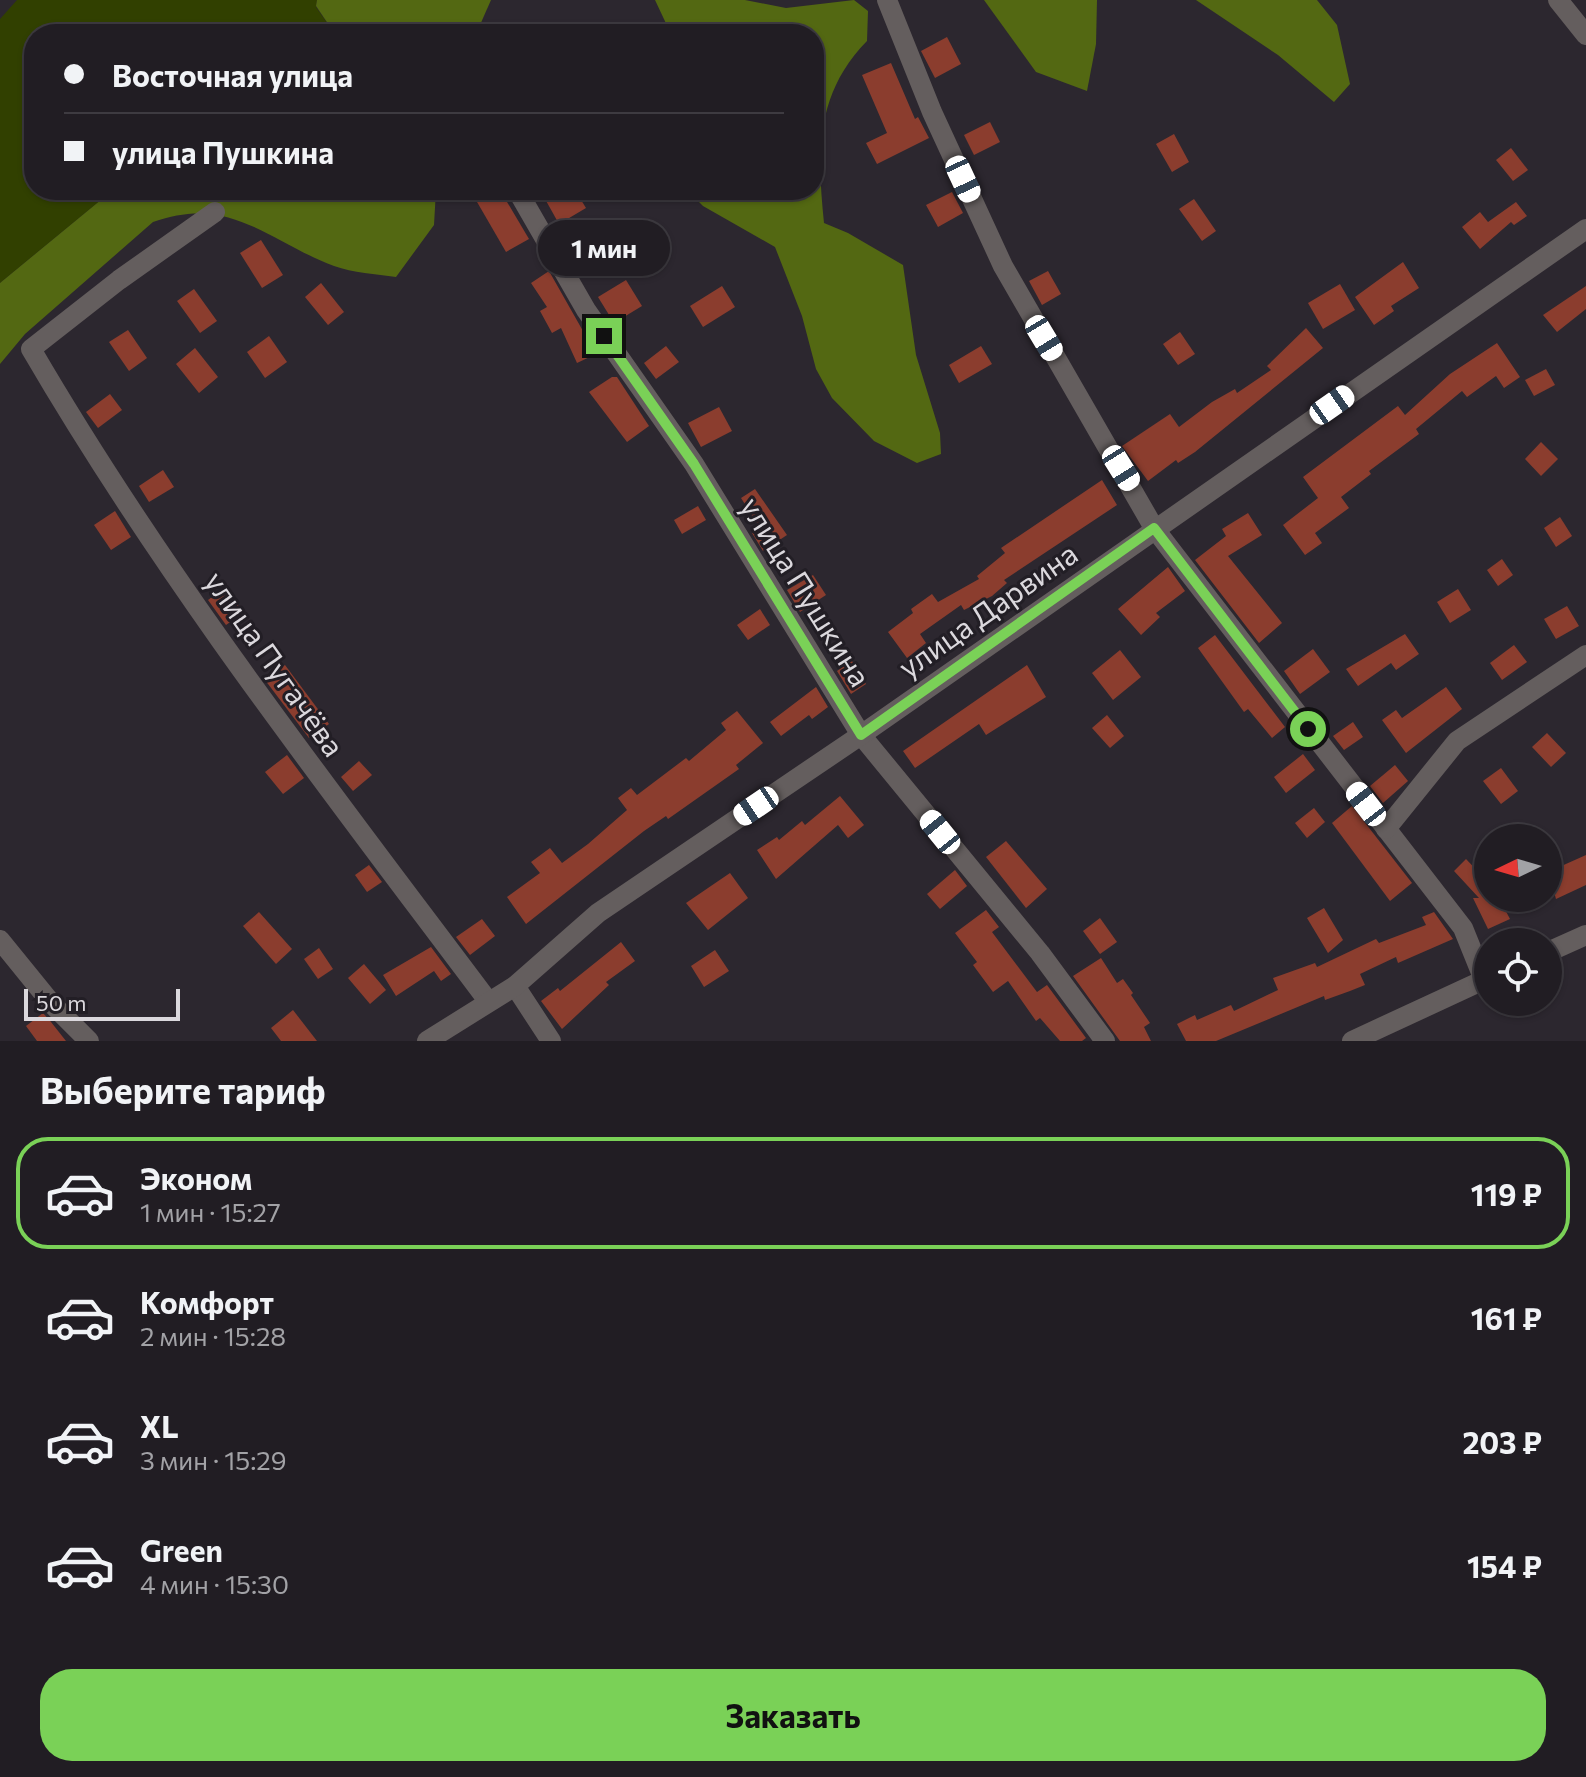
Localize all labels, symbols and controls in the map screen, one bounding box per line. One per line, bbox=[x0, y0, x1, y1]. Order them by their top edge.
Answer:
text: Восточная улица bbox=[112, 56, 353, 93]
text: улица Пушкина bbox=[112, 133, 334, 170]
car bbox=[942, 152, 984, 206]
callout: 1 мин bbox=[538, 220, 670, 276]
text: 1 мин bbox=[571, 232, 637, 263]
car bbox=[1021, 311, 1067, 365]
route end bbox=[586, 318, 622, 354]
car bbox=[1305, 381, 1359, 429]
car bbox=[1098, 441, 1144, 495]
street label: улица Пушкина bbox=[734, 489, 880, 693]
street label: улица Дарвина bbox=[890, 534, 1084, 684]
street label: улица Пугачёва bbox=[198, 563, 354, 763]
route start bbox=[1290, 711, 1326, 747]
car bbox=[1342, 778, 1390, 830]
car bbox=[729, 783, 783, 829]
car bbox=[916, 806, 964, 858]
north arrow bbox=[1474, 824, 1562, 912]
map controls bbox=[1474, 824, 1562, 1016]
button: locate bbox=[1474, 928, 1562, 1016]
scale bar bbox=[24, 985, 180, 1021]
text: 50 m bbox=[36, 989, 86, 1016]
text: Выберите тариф bbox=[40, 1067, 325, 1111]
icon: car bbox=[44, 1157, 116, 1229]
text: Эконом bbox=[140, 1159, 252, 1196]
text: 119 ₽ bbox=[1471, 1175, 1542, 1212]
text: 1 мин · 15:27 bbox=[140, 1196, 281, 1227]
icon: car bbox=[44, 1281, 116, 1353]
text: Комфорт bbox=[140, 1283, 274, 1320]
text: 161 ₽ bbox=[1471, 1299, 1542, 1336]
text: 2 мин · 15:28 bbox=[140, 1320, 286, 1351]
icon: car bbox=[44, 1405, 116, 1477]
text: XL bbox=[140, 1407, 179, 1444]
text: 203 ₽ bbox=[1462, 1423, 1542, 1460]
text: 3 мин · 15:29 bbox=[140, 1444, 286, 1475]
icon: car bbox=[44, 1529, 116, 1601]
text: Green bbox=[140, 1531, 223, 1568]
text: 154 ₽ bbox=[1467, 1547, 1542, 1584]
text: 4 мин · 15:30 bbox=[140, 1568, 289, 1599]
button: Заказать bbox=[40, 1669, 1546, 1761]

